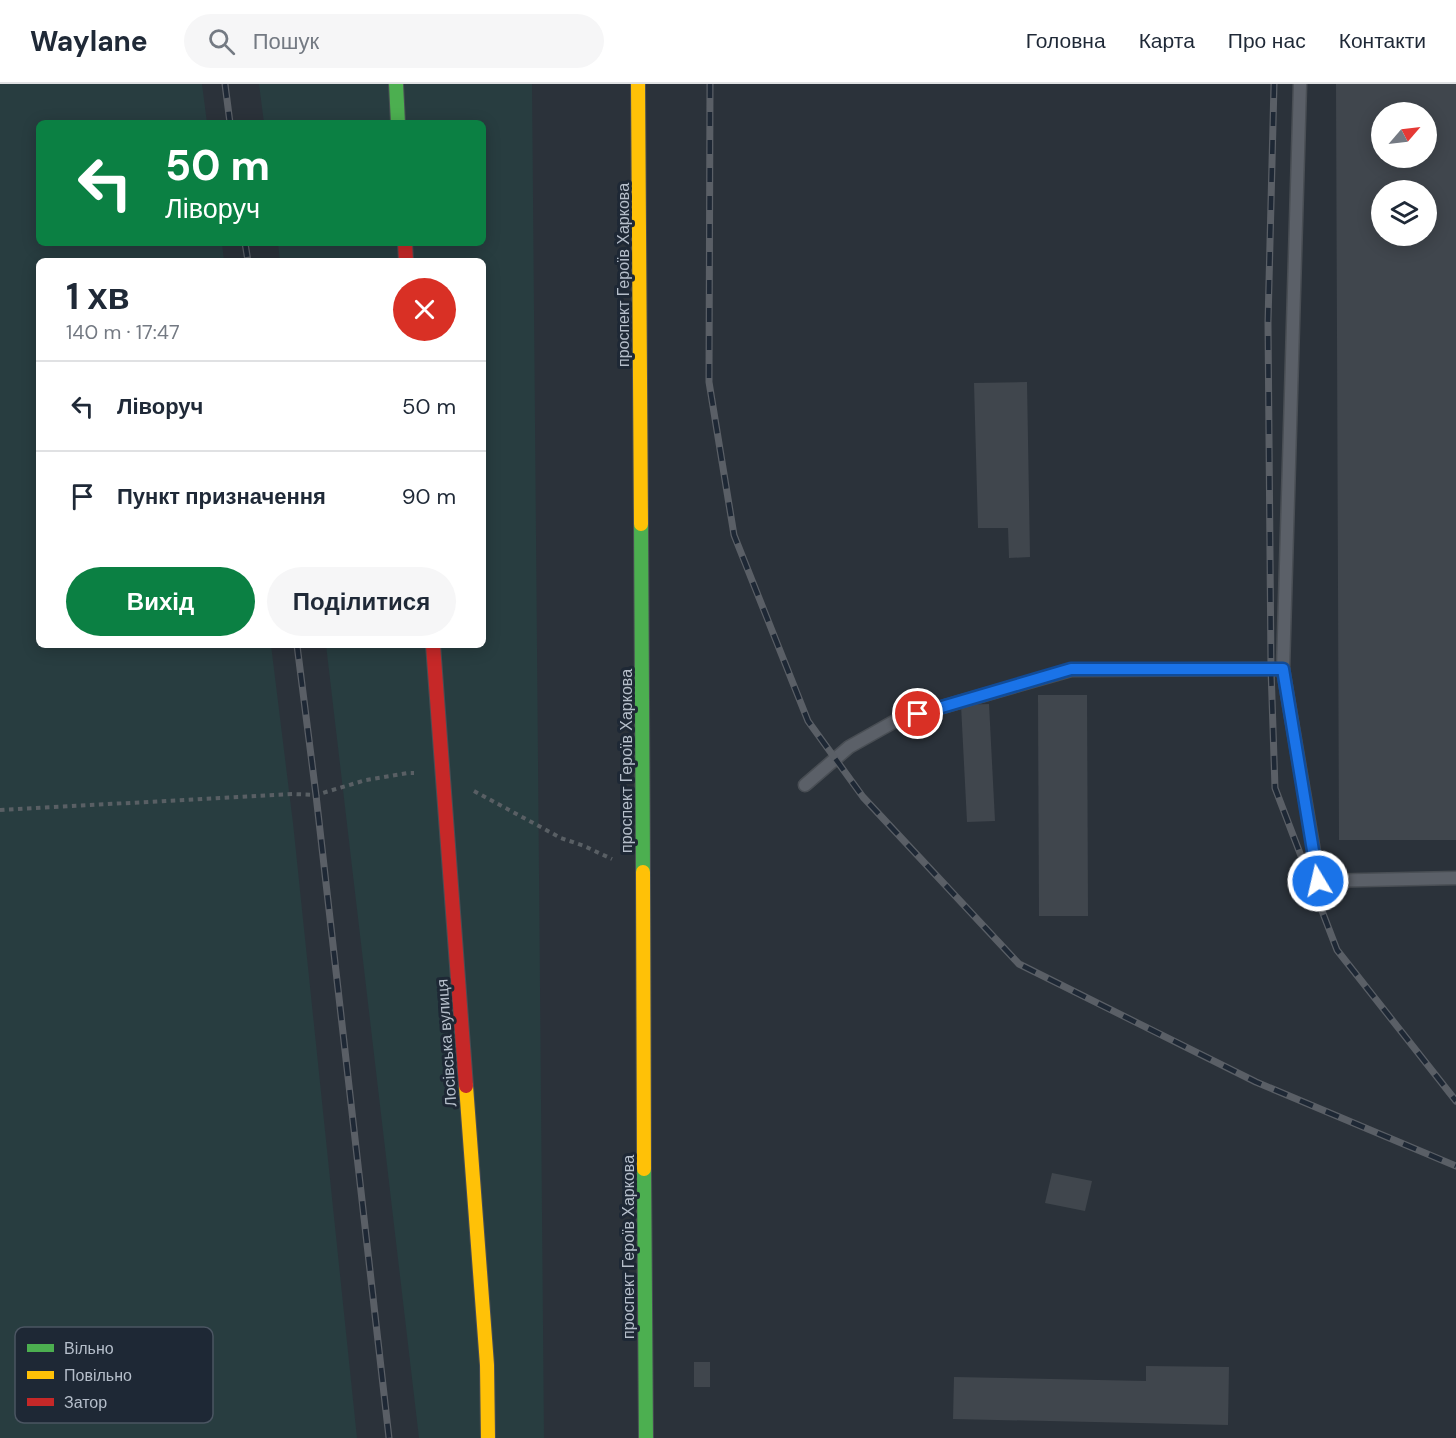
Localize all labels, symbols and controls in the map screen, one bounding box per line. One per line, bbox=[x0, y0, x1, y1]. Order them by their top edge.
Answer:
search box bbox=[184, 14, 604, 68]
text: Waylane bbox=[30, 23, 148, 60]
icon: search bbox=[205, 25, 238, 58]
text: Пошук bbox=[253, 27, 319, 56]
text: Головна bbox=[1026, 27, 1106, 55]
text: Карта bbox=[1139, 27, 1195, 55]
text: Про нас bbox=[1228, 27, 1306, 55]
text: Контакти bbox=[1339, 27, 1426, 55]
north arrow bbox=[1371, 102, 1437, 168]
map controls bbox=[1371, 102, 1437, 246]
text: 50 m bbox=[165, 138, 270, 193]
icon: left bbox=[66, 144, 144, 222]
button: layers bbox=[1371, 180, 1437, 246]
street label: проспект Героїв Харкова bbox=[613, 183, 634, 367]
text: Ліворуч bbox=[165, 191, 260, 226]
text: 1 хв bbox=[66, 273, 130, 320]
button: close bbox=[393, 278, 456, 341]
text: 140 m · 17:47 bbox=[66, 319, 180, 345]
icon: left bbox=[66, 390, 99, 423]
text: Ліворуч bbox=[117, 392, 203, 421]
text: 50 m bbox=[402, 392, 456, 421]
icon: arrive bbox=[66, 480, 99, 513]
text: Пункт призначення bbox=[117, 482, 326, 511]
text: 90 m bbox=[402, 482, 456, 511]
button: Вихід bbox=[66, 567, 255, 636]
button: Поділитися bbox=[267, 567, 456, 636]
street label: проспект Героїв Харкова bbox=[616, 669, 637, 853]
pin bbox=[892, 688, 943, 739]
icon: arrive bbox=[901, 697, 934, 730]
position arrow bbox=[1286, 849, 1350, 913]
street label: Лосівська вулиця bbox=[432, 978, 461, 1108]
street label: проспект Героїв Харкова bbox=[618, 1155, 639, 1339]
legend bbox=[15, 1327, 213, 1423]
text: Вільно bbox=[64, 1338, 114, 1359]
text: Повільно bbox=[64, 1365, 132, 1386]
text: Затор bbox=[64, 1392, 107, 1413]

